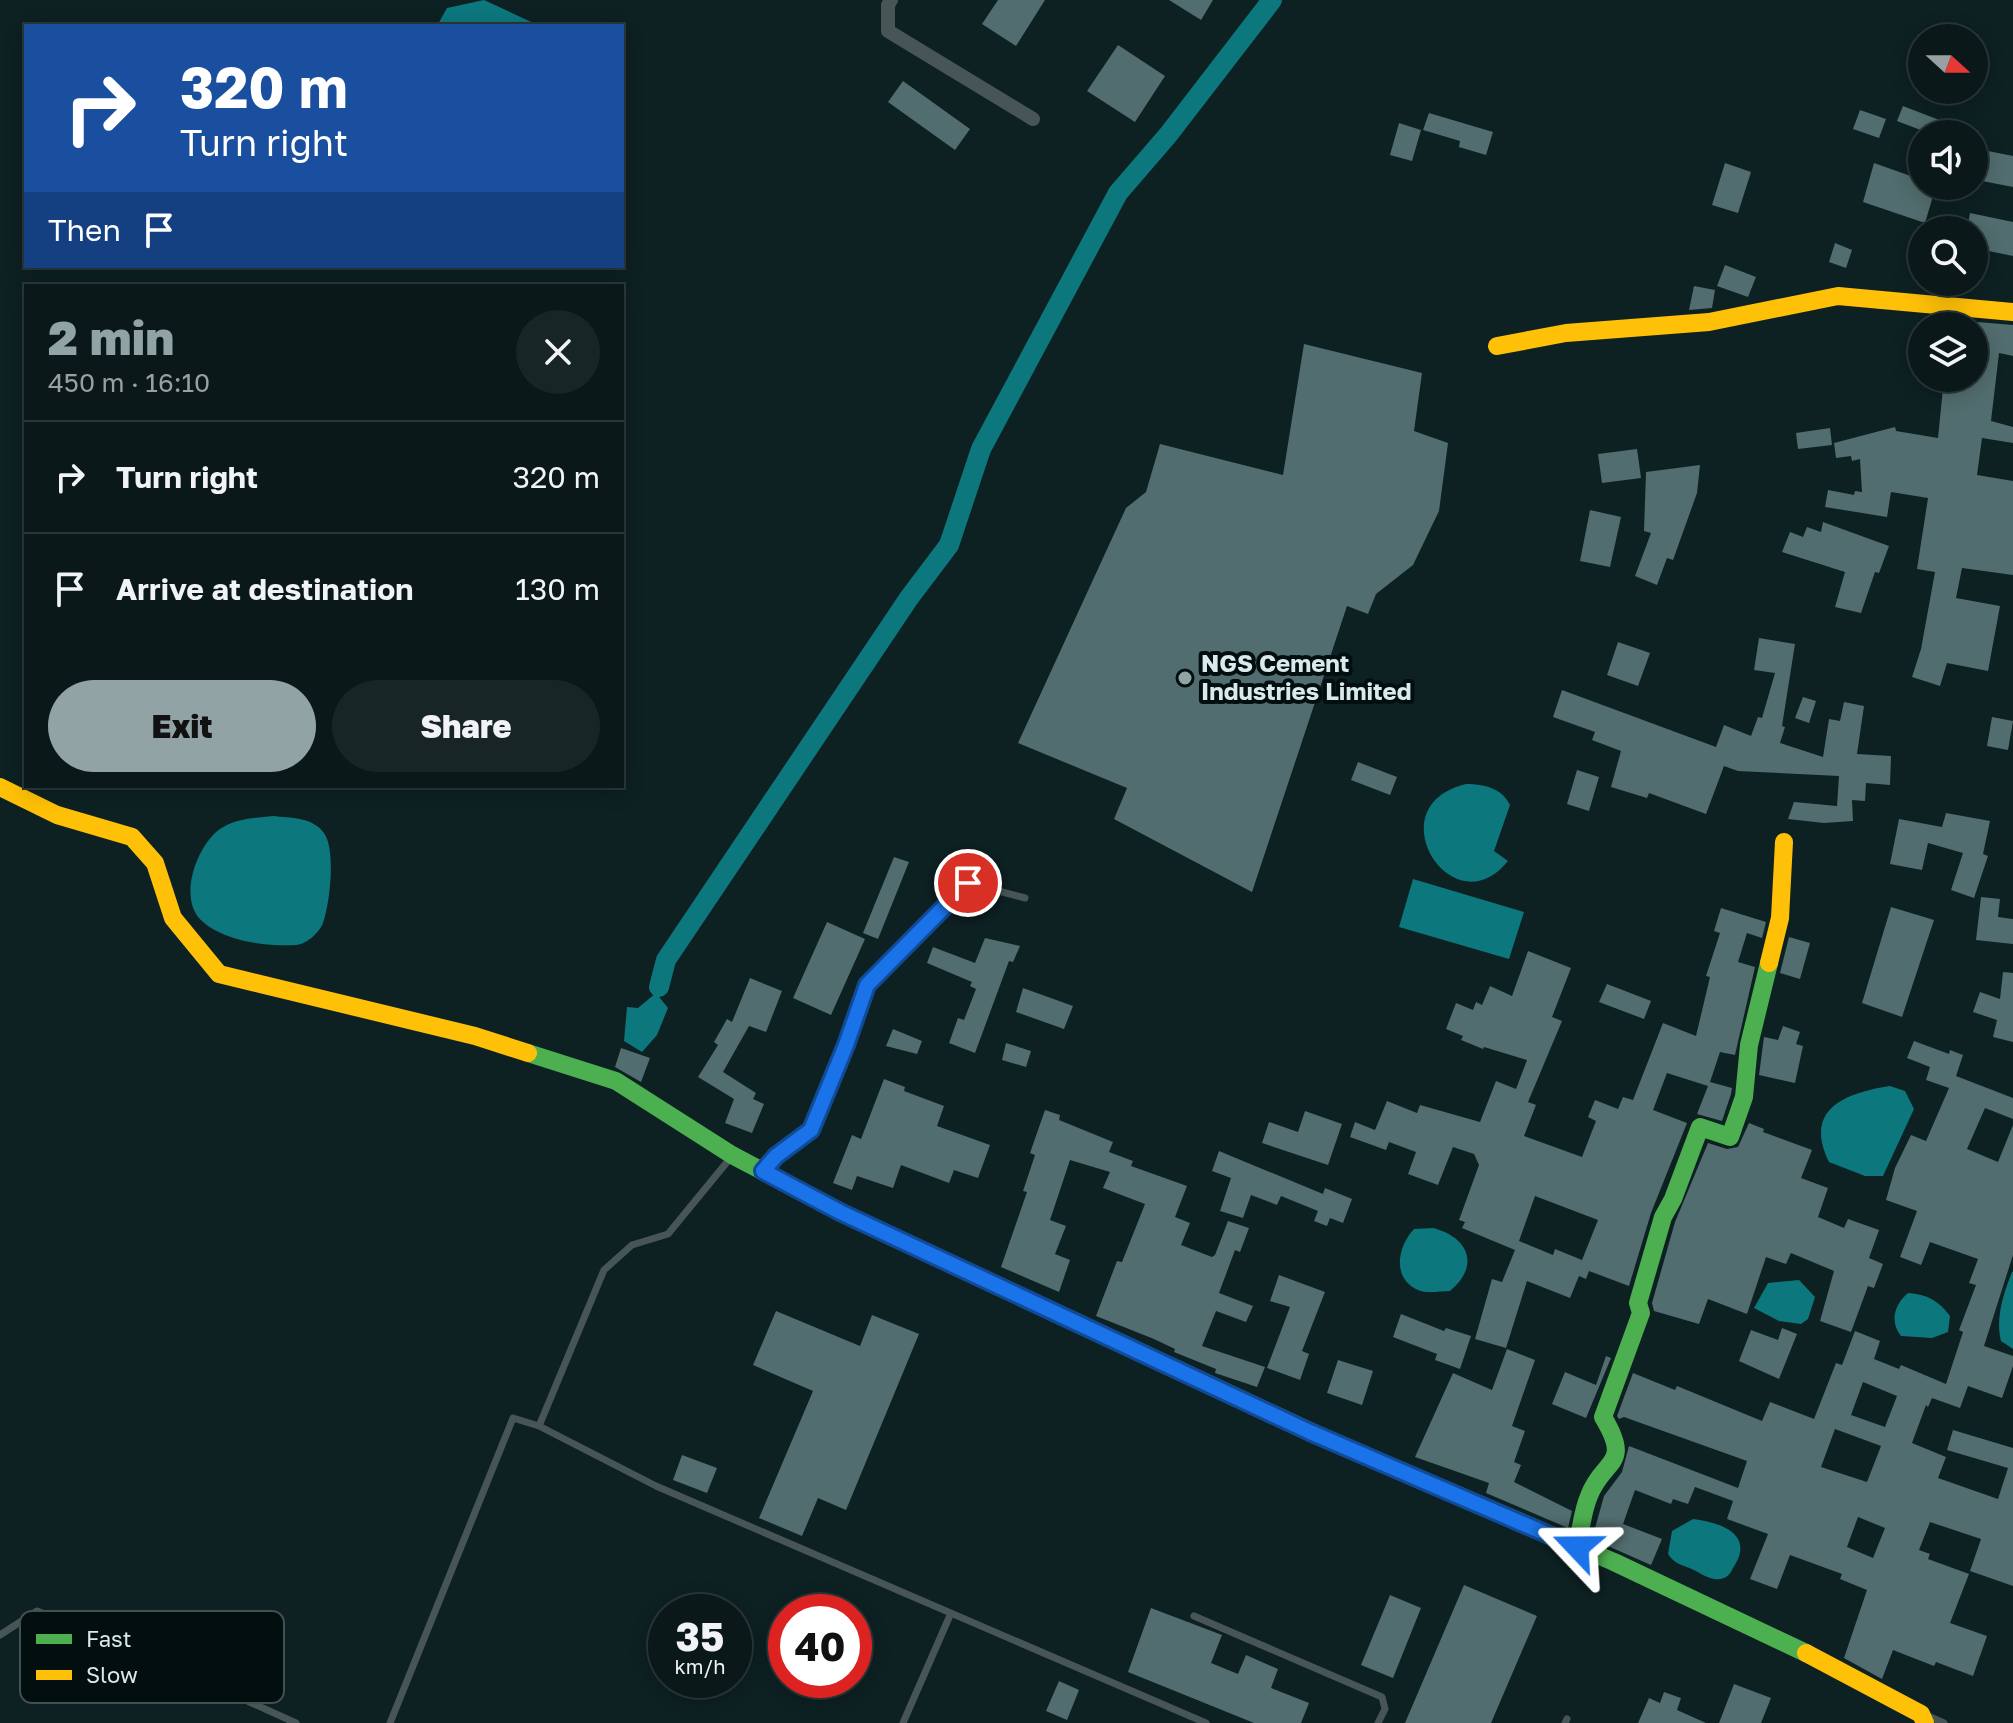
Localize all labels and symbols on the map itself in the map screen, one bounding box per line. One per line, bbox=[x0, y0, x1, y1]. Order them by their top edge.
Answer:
north arrow bbox=[1908, 24, 1988, 104]
place label: NGS Cement Industries Limited bbox=[1201, 648, 1412, 705]
marker: NGS Cement Industries Limited bbox=[1176, 669, 1194, 687]
pin bbox=[934, 849, 1002, 917]
position arrow bbox=[1535, 1505, 1619, 1589]
speed limit sign: 40 bbox=[768, 1594, 872, 1698]
legend bbox=[20, 1611, 284, 1703]
text: Fast bbox=[86, 1625, 132, 1652]
text: Slow bbox=[86, 1661, 138, 1688]

